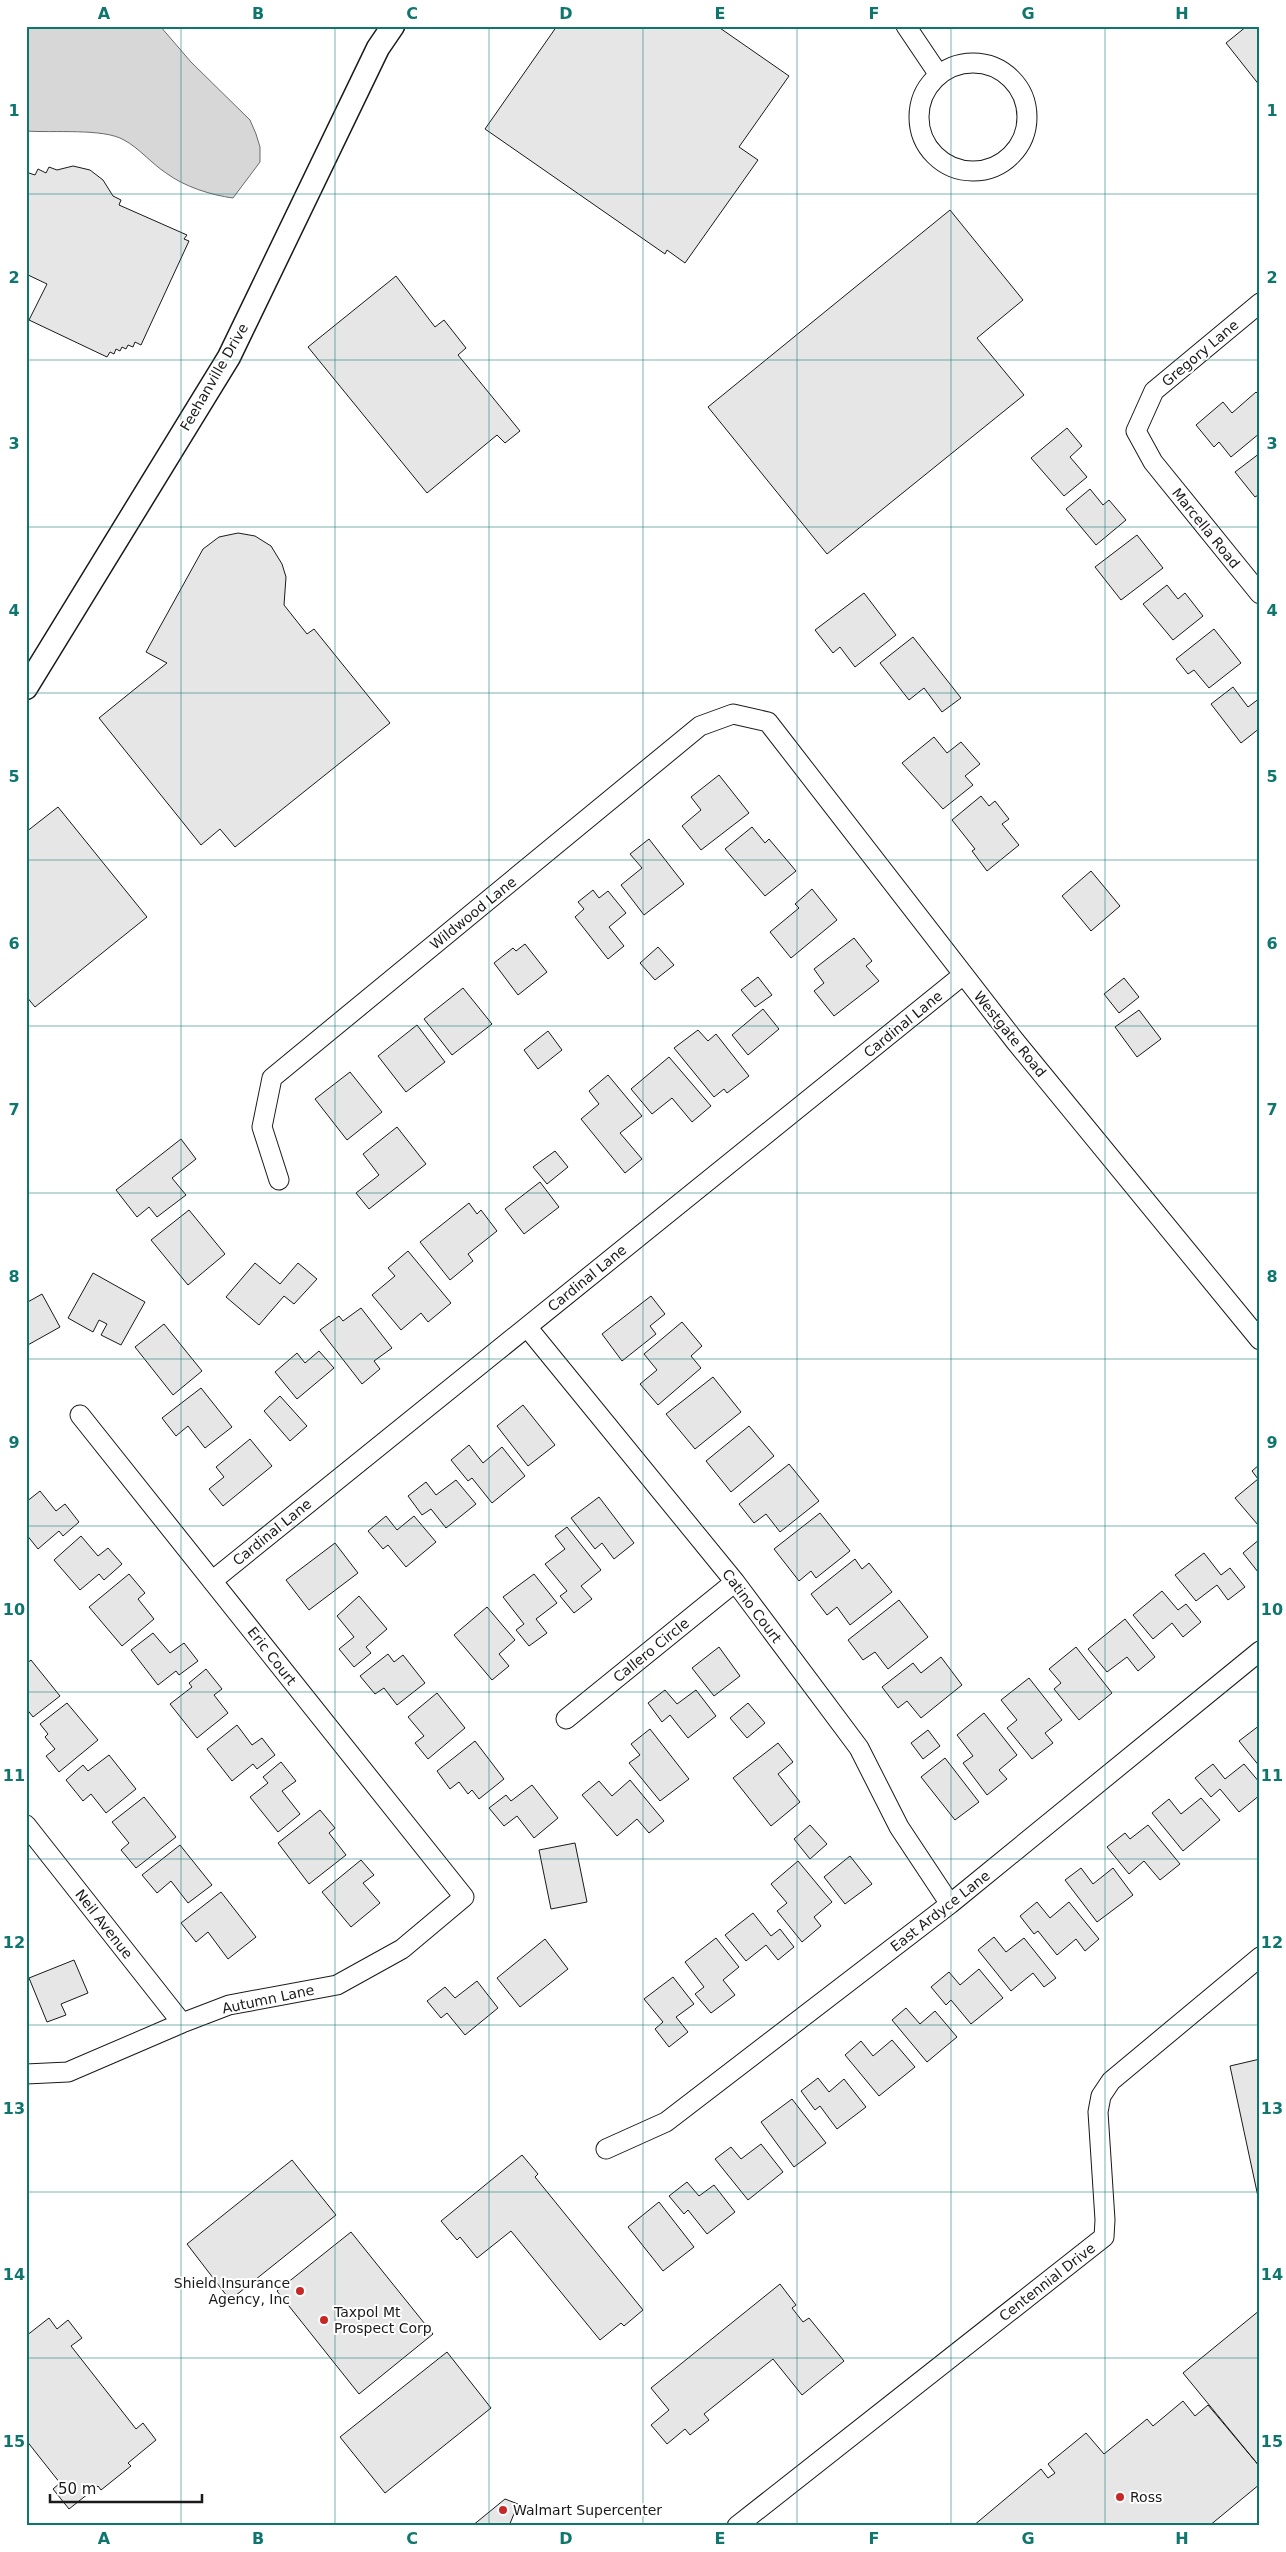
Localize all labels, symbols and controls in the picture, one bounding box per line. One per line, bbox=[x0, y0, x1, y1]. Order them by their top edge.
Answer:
text: A bbox=[98, 4, 111, 23]
text: B bbox=[252, 4, 264, 23]
text: C bbox=[406, 4, 418, 23]
text: D bbox=[559, 4, 573, 23]
text: E bbox=[715, 4, 725, 23]
text: F bbox=[869, 4, 879, 23]
text: G bbox=[1021, 4, 1035, 23]
text: H bbox=[1175, 4, 1189, 23]
text: 1 bbox=[8, 101, 20, 120]
text: 1 bbox=[1266, 101, 1278, 120]
text: 2 bbox=[8, 268, 20, 287]
text: 2 bbox=[1266, 268, 1278, 287]
street label: Gregory Lane bbox=[1159, 316, 1241, 390]
street label: Feehanville Drive bbox=[177, 321, 251, 433]
text: 3 bbox=[8, 434, 20, 453]
text: 3 bbox=[1266, 434, 1278, 453]
street label: Marcella Road bbox=[1169, 485, 1243, 571]
text: 4 bbox=[8, 601, 20, 620]
text: 4 bbox=[1266, 601, 1278, 620]
text: 5 bbox=[8, 767, 20, 786]
text: 5 bbox=[1266, 767, 1278, 786]
street label: Wildwood Lane bbox=[427, 873, 519, 953]
text: 6 bbox=[8, 934, 20, 953]
text: 6 bbox=[1266, 934, 1278, 953]
street label: Cardinal Lane bbox=[861, 987, 945, 1061]
street label: Westgate Road bbox=[971, 988, 1049, 1080]
text: 7 bbox=[8, 1100, 20, 1119]
text: 7 bbox=[1266, 1100, 1278, 1119]
street label: Cardinal Lane bbox=[545, 1241, 629, 1315]
text: 8 bbox=[8, 1267, 20, 1286]
text: 8 bbox=[1266, 1267, 1278, 1286]
text: 9 bbox=[8, 1433, 20, 1452]
text: 9 bbox=[1266, 1433, 1278, 1452]
street label: Cardinal Lane bbox=[230, 1495, 314, 1569]
street label: Catino Court bbox=[719, 1566, 785, 1646]
text: 10 bbox=[3, 1600, 25, 1619]
text: 10 bbox=[1261, 1600, 1283, 1619]
street label: Callero Circle bbox=[610, 1615, 692, 1685]
street label: Eric Court bbox=[244, 1624, 300, 1689]
text: 11 bbox=[3, 1766, 25, 1785]
text: 11 bbox=[1261, 1766, 1283, 1785]
street label: East Ardyce Lane bbox=[887, 1867, 993, 1955]
street label: Neil Avenue bbox=[72, 1886, 136, 1962]
text: 12 bbox=[3, 1933, 25, 1952]
text: 12 bbox=[1261, 1933, 1283, 1952]
street label: Autumn Lane bbox=[221, 1981, 315, 2017]
text: 13 bbox=[3, 2099, 25, 2118]
text: 13 bbox=[1261, 2099, 1283, 2118]
street label: Centennial Drive bbox=[996, 2240, 1098, 2324]
text: 14 bbox=[3, 2265, 25, 2284]
text: 14 bbox=[1261, 2265, 1283, 2284]
place label: Shield Insurance Agency, Inc bbox=[174, 2275, 290, 2307]
marker: Shield Insurance Agency, Inc bbox=[294, 2285, 306, 2297]
place label: Taxpol Mt Prospect Corp bbox=[333, 2304, 432, 2336]
marker: Taxpol Mt Prospect Corp bbox=[318, 2314, 330, 2326]
text: 15 bbox=[3, 2432, 25, 2451]
text: 15 bbox=[1261, 2432, 1283, 2451]
scale bar bbox=[50, 2472, 202, 2504]
text: 50 m bbox=[58, 2480, 96, 2498]
place label: Ross bbox=[1130, 2489, 1162, 2505]
marker: Ross bbox=[1114, 2491, 1126, 2503]
place label: Walmart Supercenter bbox=[513, 2502, 662, 2518]
marker: Walmart Supercenter bbox=[497, 2504, 509, 2516]
text: A bbox=[98, 2529, 111, 2548]
text: B bbox=[252, 2529, 264, 2548]
text: C bbox=[406, 2529, 418, 2548]
text: D bbox=[559, 2529, 573, 2548]
text: E bbox=[715, 2529, 725, 2548]
text: F bbox=[869, 2529, 879, 2548]
text: G bbox=[1021, 2529, 1035, 2548]
text: H bbox=[1175, 2529, 1189, 2548]

